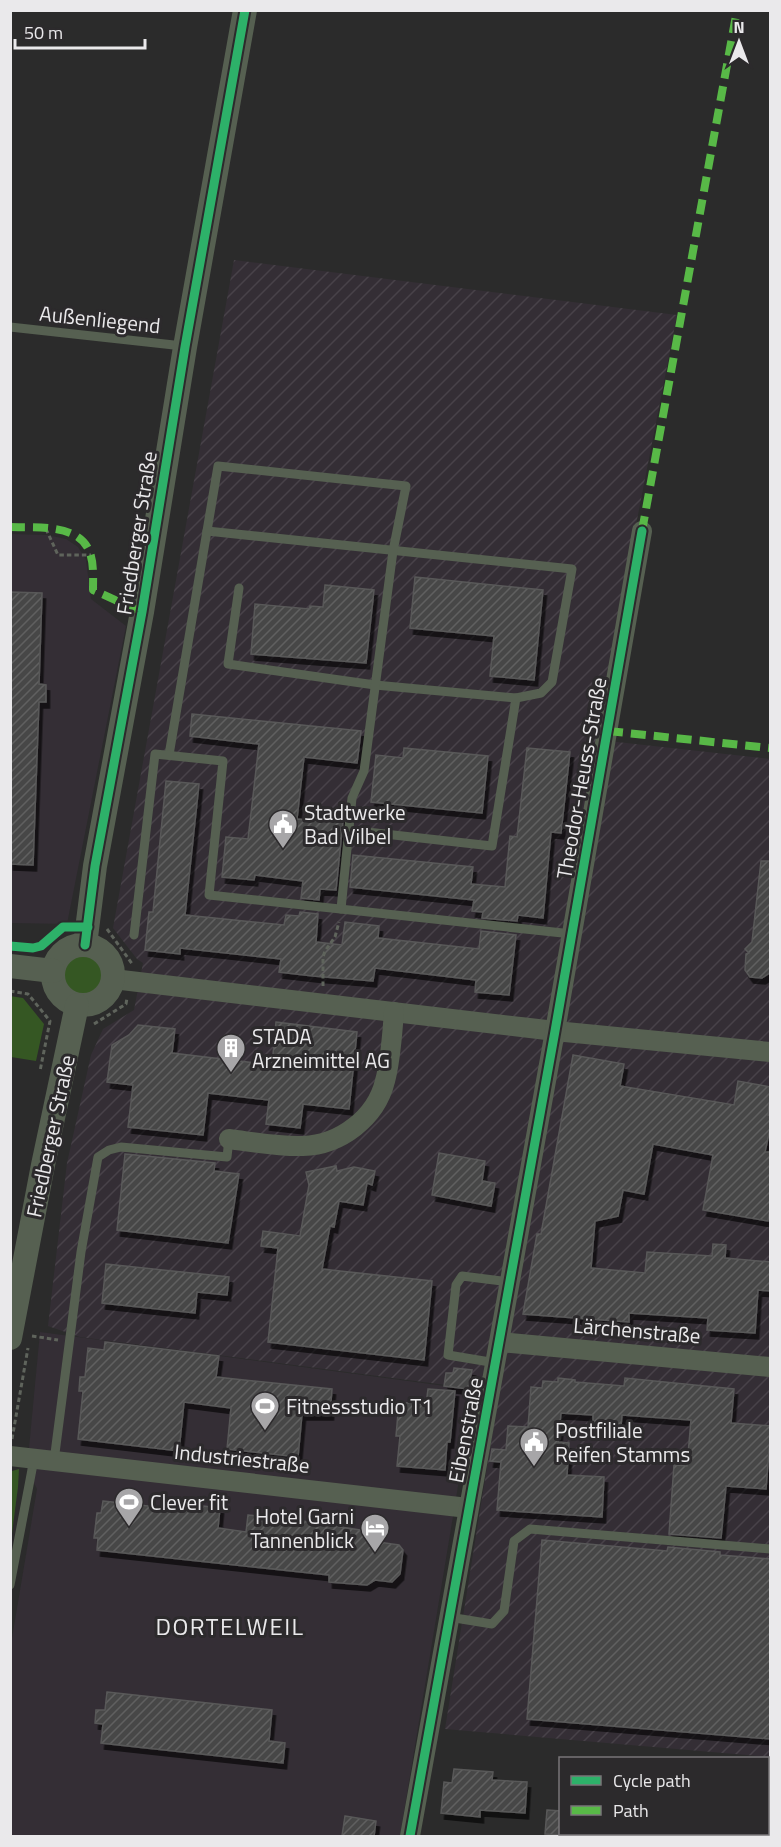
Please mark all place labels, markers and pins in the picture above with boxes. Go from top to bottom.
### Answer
place label: Stadtwerke Bad Vilbel [304,796,406,852]
public building icon: Stadtwerke Bad Vilbel [267,808,299,850]
place label: STADA Arzneimittel AG [252,1020,390,1076]
building icon: STADA Arzneimittel AG [215,1032,247,1074]
sports icon: Fitnessstudio T1 [249,1390,281,1432]
place label: Fitnessstudio T1 [286,1390,433,1422]
place label: Postfiliale Reifen Stamms [555,1414,690,1470]
public building icon: Postfiliale Reifen Stamms [518,1426,550,1468]
sports icon: Clever fit [113,1486,145,1528]
place label: Clever fit [150,1486,229,1518]
place label: Hotel Garni Tannenblick [250,1500,354,1556]
hotel icon: Hotel Garni Tannenblick [359,1512,391,1554]

